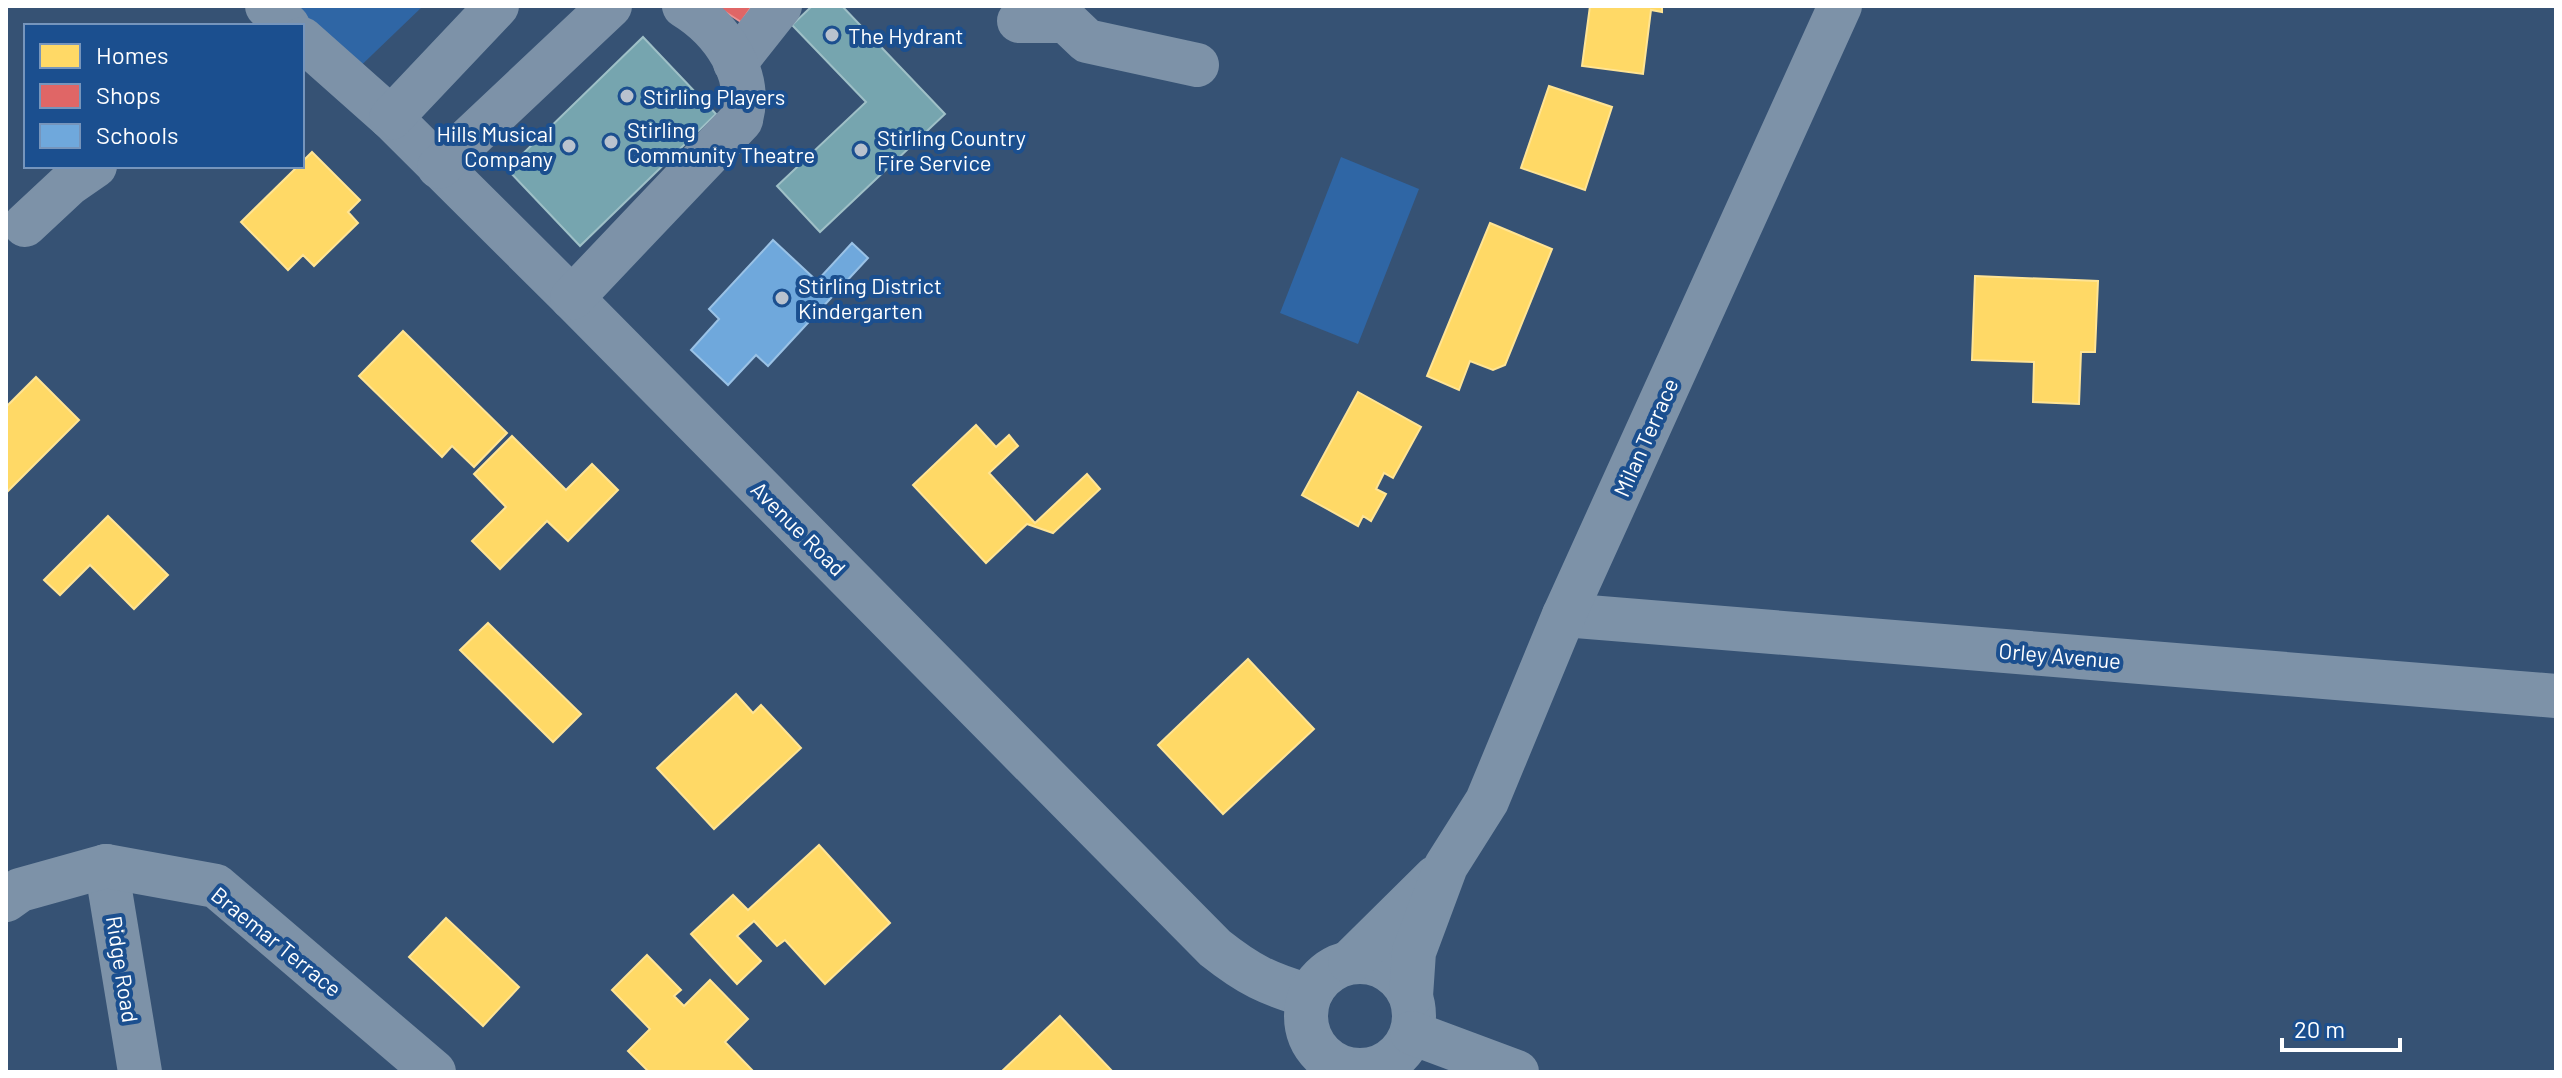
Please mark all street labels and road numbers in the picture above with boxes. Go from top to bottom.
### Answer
street label: Milan Terrace [1607,374,1683,500]
street label: Avenue Road [746,475,852,581]
street label: Orley Avenue [1998,637,2122,673]
street label: Braemar Terrace [207,881,347,1001]
street label: Ridge Road [102,914,144,1024]

